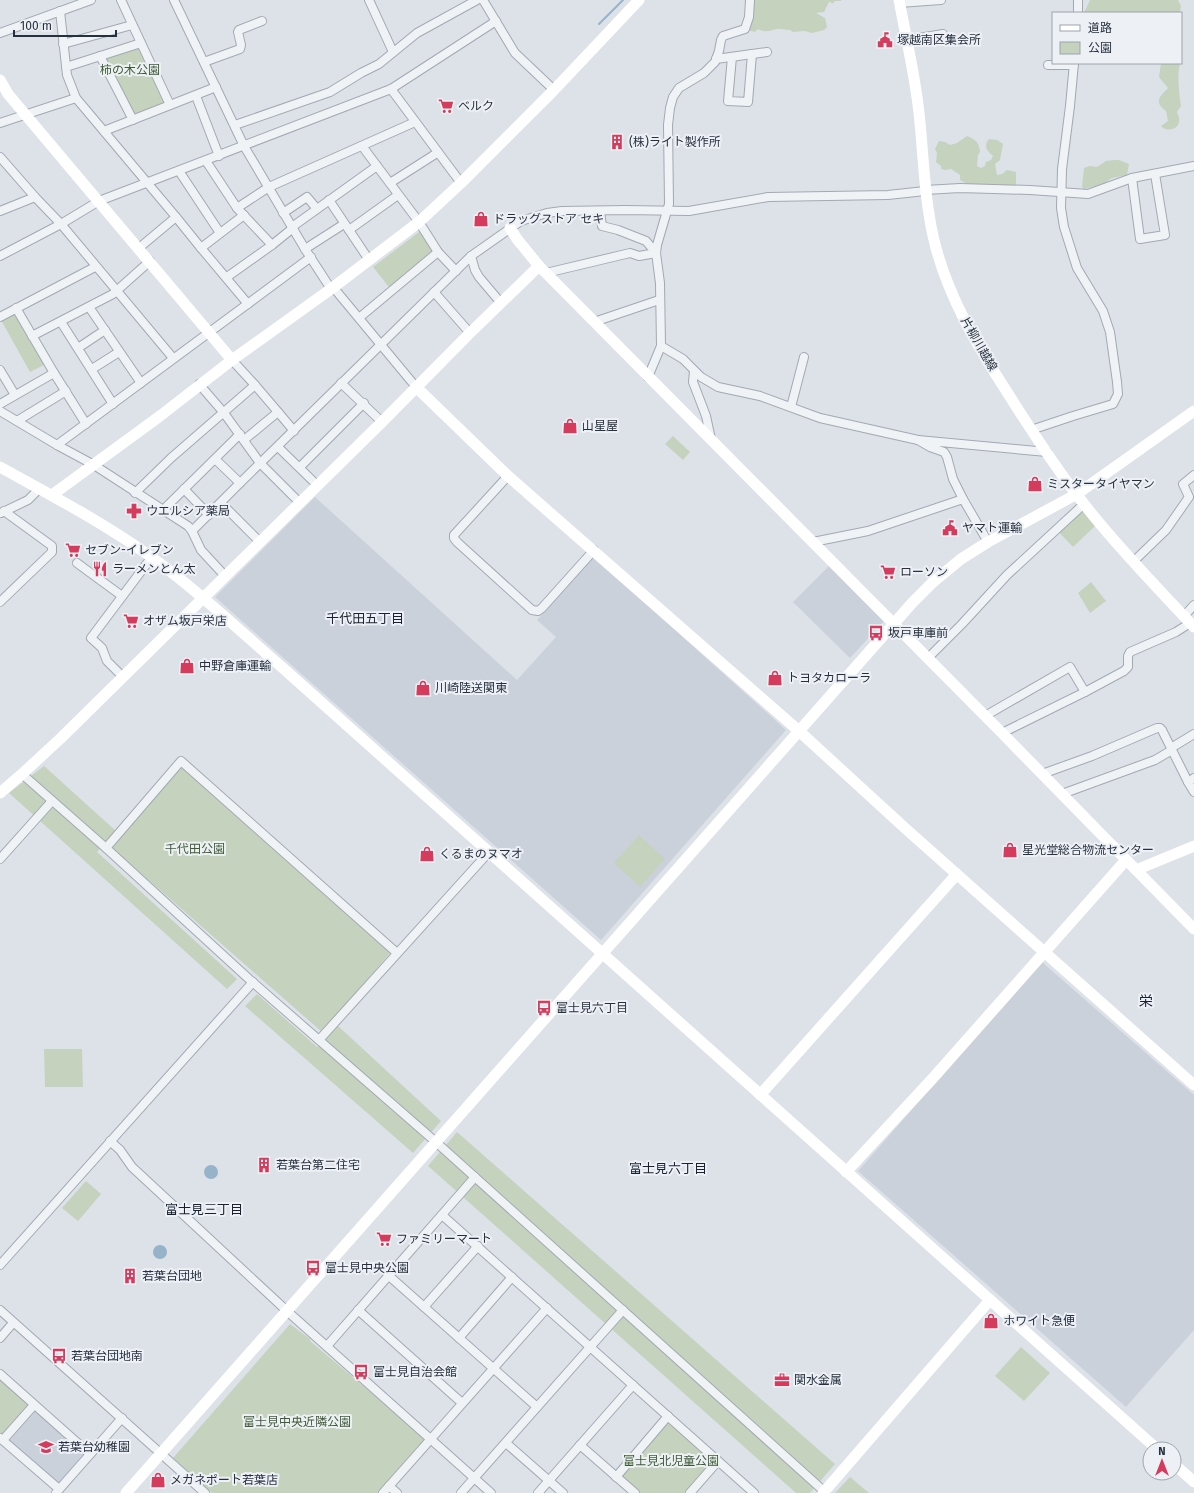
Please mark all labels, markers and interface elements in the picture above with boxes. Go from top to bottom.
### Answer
scale bar [14,12,116,38]
legend [1052,12,1182,64]
text: 100 m [20,19,52,33]
text: 道路 [1088,21,1112,35]
public building icon: 塚越南区集会所 [876,31,894,49]
place label: 塚越南区集会所 [897,33,981,47]
text: 公園 [1088,41,1112,55]
park label: 柿の木公園 [100,63,160,77]
supermarket icon: ベルク [437,97,455,115]
place label: ベルク [458,99,494,113]
building icon: (株)ライト製作所 [608,133,626,151]
place label: (株)ライト製作所 [629,135,721,149]
shop icon: ドラッグストア セキ [472,210,490,228]
place label: ドラッグストア セキ [493,212,604,226]
street label: 片柳川越線 [958,315,1000,373]
shop icon: 山星屋 [561,417,579,435]
place label: 山星屋 [582,419,618,433]
shop icon: ミスタータイヤマン [1026,475,1044,493]
place label: ミスタータイヤマン [1047,477,1155,491]
pharmacy icon: ウエルシア薬局 [125,502,143,520]
place label: ウエルシア薬局 [146,504,230,518]
public building icon: ヤマト運輸 [941,519,959,537]
place label: ヤマト運輸 [962,521,1022,535]
supermarket icon: セブン-イレブン [64,541,82,559]
place label: セブン-イレブン [85,543,174,557]
restaurant icon: ラーメンとん太 [91,560,109,578]
place label: ラーメンとん太 [112,562,196,576]
supermarket icon: ローソン [879,563,897,581]
place label: ローソン [900,565,948,579]
district label: 千代田五丁目 [326,611,404,626]
supermarket icon: オザム坂戸栄店 [122,612,140,630]
place label: オザム坂戸栄店 [143,614,227,628]
bus stop icon: 坂戸車庫前 [867,624,885,642]
place label: 坂戸車庫前 [888,626,948,640]
shop icon: 中野倉庫運輸 [178,657,196,675]
place label: 中野倉庫運輸 [199,659,271,673]
shop icon: トヨタカローラ [766,669,784,687]
place label: トヨタカローラ [787,671,871,685]
shop icon: 川崎陸送関東 [414,679,432,697]
place label: 川崎陸送関東 [435,681,507,695]
shop icon: 星光堂総合物流センター [1001,841,1019,859]
park label: 千代田公園 [165,842,225,856]
place label: 星光堂総合物流センター [1022,843,1154,857]
shop icon: くるまのヌマオ [418,845,436,863]
place label: くるまのヌマオ [439,847,523,861]
district label: 栄 [1139,993,1153,1010]
bus stop icon: 富士見六丁目 [535,999,553,1017]
place label: 富士見六丁目 [556,1001,628,1015]
building icon: 若葉台第二住宅 [255,1156,273,1174]
place label: 若葉台第二住宅 [276,1158,360,1172]
district label: 富士見六丁目 [629,1161,707,1176]
district label: 富士見三丁目 [165,1202,243,1217]
supermarket icon: ファミリーマート [375,1230,393,1248]
place label: ファミリーマート [396,1232,492,1246]
bus stop icon: 富士見中央公園 [304,1259,322,1277]
place label: 富士見中央公園 [325,1261,409,1275]
building icon: 若葉台団地 [121,1267,139,1285]
place label: 若葉台団地 [142,1269,202,1283]
shop icon: ホワイト急便 [982,1312,1000,1330]
place label: ホワイト急便 [1003,1314,1075,1328]
bus stop icon: 若葉台団地南 [50,1347,68,1365]
place label: 若葉台団地南 [71,1349,143,1363]
bus stop icon: 富士見自治会館 [352,1363,370,1381]
place label: 富士見自治会館 [373,1365,457,1379]
office icon: 関水金属 [773,1371,791,1389]
place label: 関水金属 [794,1373,842,1387]
park label: 富士見中央近隣公園 [243,1415,351,1429]
school or university icon: 若葉台幼稚園 [37,1438,55,1456]
place label: 若葉台幼稚園 [58,1440,130,1454]
north arrow [1142,1441,1182,1481]
text: N [1158,1445,1166,1458]
park label: 富士見北児童公園 [623,1454,719,1468]
shop icon: メガネポート若葉店 [149,1471,167,1489]
place label: メガネポート若葉店 [170,1473,278,1487]

